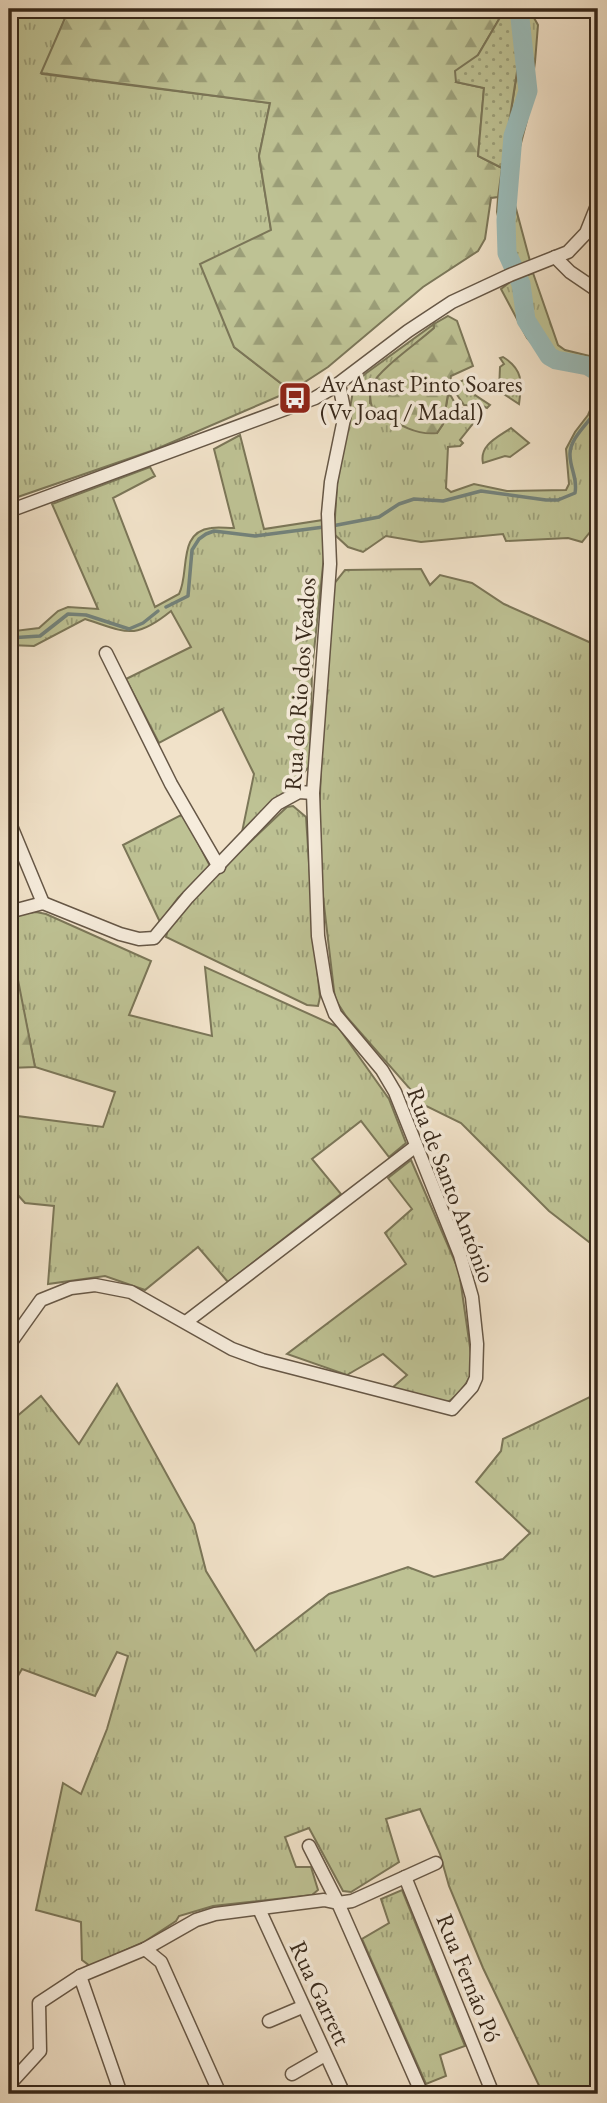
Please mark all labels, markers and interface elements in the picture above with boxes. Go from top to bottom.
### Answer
place label: Av Anast Pinto Soares (Vv Joaq / Madal) [319,368,522,427]
bus stop icon: Av Anast Pinto Soares (Vv Joaq / Madal) [276,379,314,417]
street label: Rua do Rio dos Veados [277,576,322,792]
street label: Rua de Santo António [400,1083,503,1287]
street label: Rua Fernão Pó [430,1909,509,2047]
street label: Rua Garrett [283,1936,358,2050]

